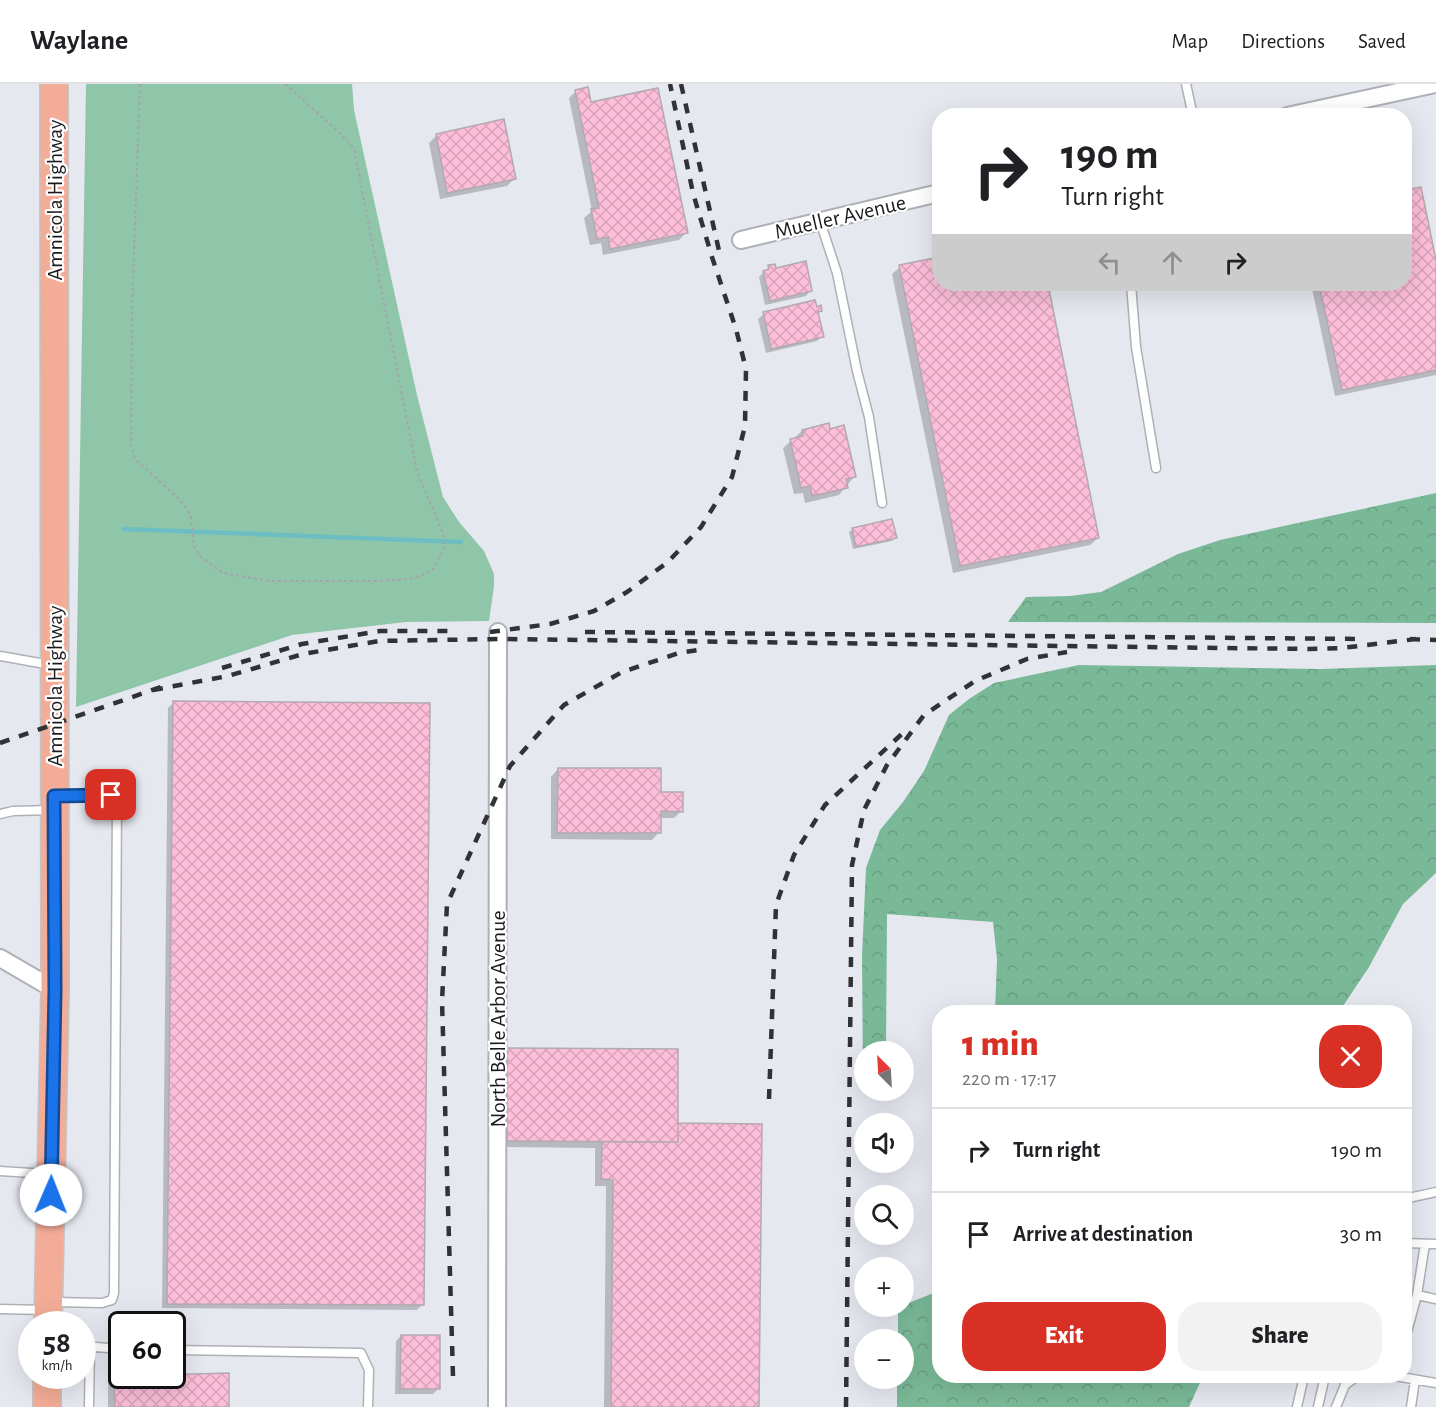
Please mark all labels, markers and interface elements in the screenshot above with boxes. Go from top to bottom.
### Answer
text: Waylane [30,27,128,55]
text: Map [1172,31,1208,52]
text: Directions [1241,31,1325,52]
text: Saved [1358,31,1406,52]
street label: Amnicola Highway [44,119,66,280]
icon: right [962,132,1040,210]
text: 190 m [1061,134,1159,176]
text: Turn right [1061,183,1164,210]
street label: Mueller Avenue [772,191,908,243]
icon: left [1093,246,1126,279]
icon: ahead [1156,246,1189,279]
icon: right [1219,246,1252,279]
street label: Amnicola Highway [44,605,66,766]
pin [85,769,136,820]
icon: arrive [94,778,127,811]
street label: North Belle Arbor Avenue [487,910,509,1128]
button: close [1319,1025,1382,1088]
text: 1 min [962,1026,1039,1062]
north arrow [854,1041,914,1101]
map controls [854,1041,914,1389]
text: 220 m · 17:17 [962,1069,1056,1089]
button: sound [854,1113,914,1173]
icon: right [962,1134,995,1167]
text: Turn right [1013,1139,1100,1161]
text: 190 m [1331,1139,1382,1161]
position arrow [19,1163,83,1227]
button: search [854,1185,914,1245]
icon: arrive [962,1218,995,1251]
text: Arrive at destination [1013,1223,1193,1245]
text: 30 m [1340,1223,1382,1245]
button: + [854,1257,914,1317]
button: Exit [962,1302,1166,1371]
button: Share [1178,1302,1382,1371]
speed limit sign: 60 [108,1311,186,1389]
text: 58 [43,1328,71,1358]
button: − [854,1329,914,1389]
text: km/h [42,1358,72,1373]

